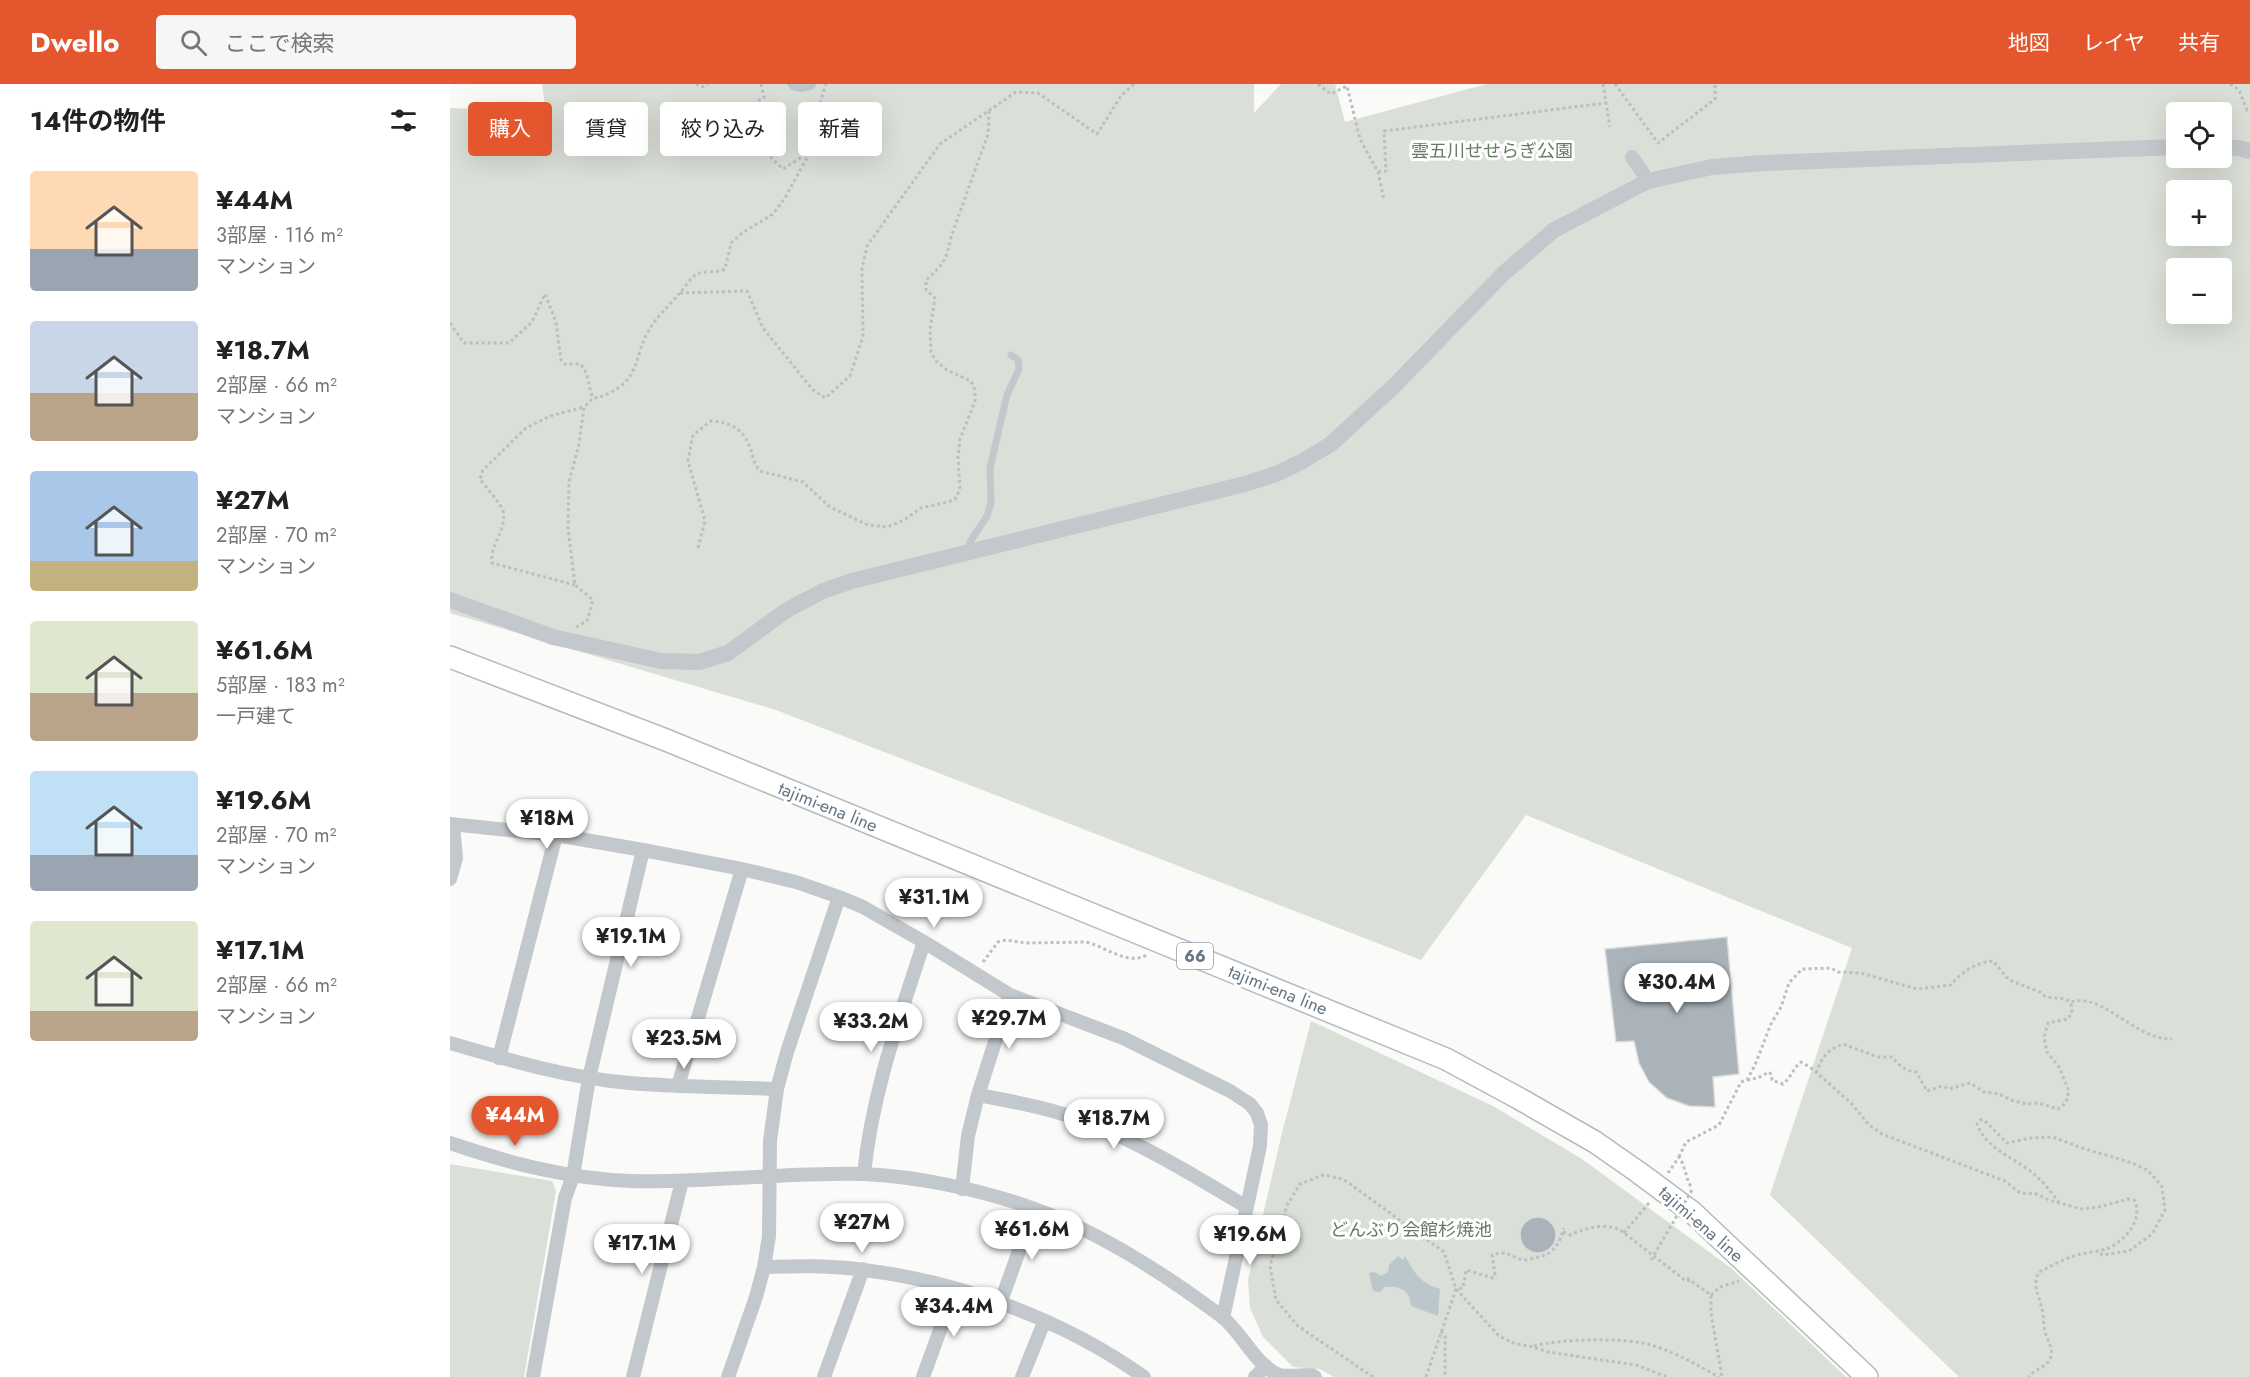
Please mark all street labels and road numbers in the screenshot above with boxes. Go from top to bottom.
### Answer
street label: tajimi-ena line [774,775,882,839]
road number: 66 [1177,943,1213,969]
street label: tajimi-ena line [1224,958,1332,1022]
street label: tajimi-ena line [1653,1180,1749,1268]

